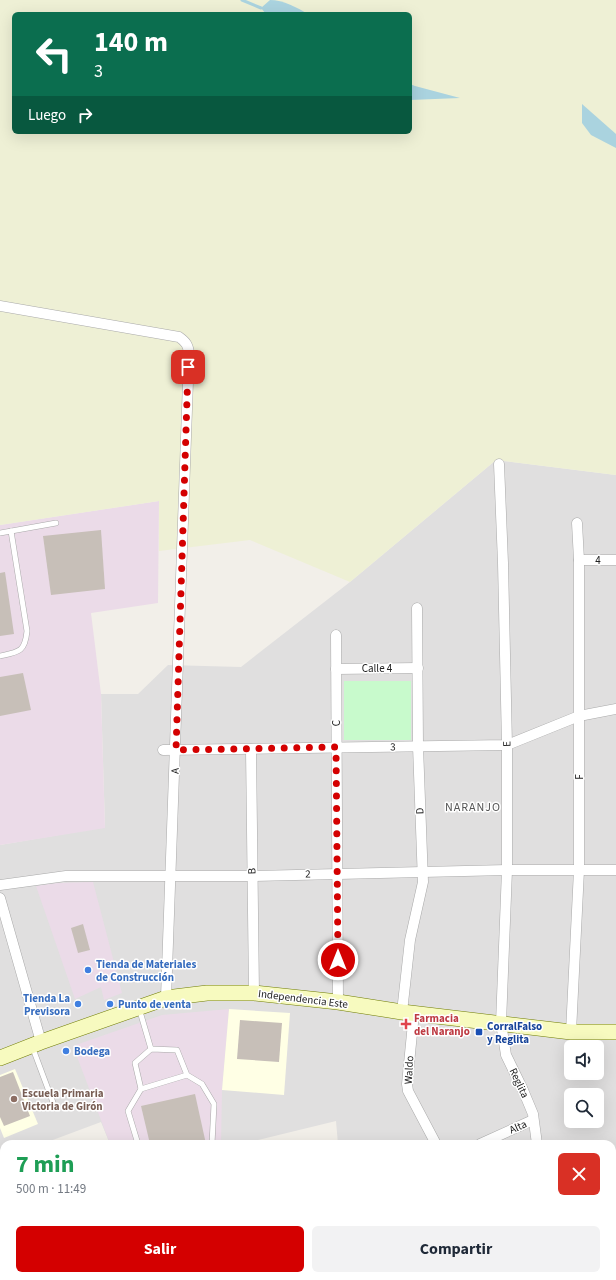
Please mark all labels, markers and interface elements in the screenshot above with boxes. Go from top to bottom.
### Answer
text: 140 m [94,22,168,62]
icon: left [28,28,80,80]
text: 3 [94,59,103,84]
icon: right [74,104,96,126]
text: Luego [28,105,66,126]
pin [171,350,205,384]
icon: arrive [177,356,199,378]
street label: 4 [595,553,601,568]
street label: Calle 4 [362,661,393,676]
street label: C [329,720,344,726]
street label: 3 [390,739,396,755]
street label: E [499,741,515,747]
street label: A [167,768,183,774]
street label: F [572,774,587,780]
district label: NARANJO [445,799,501,816]
street label: D [412,807,428,815]
street label: 2 [305,866,311,882]
street label: B [244,867,260,874]
position arrow [317,939,359,981]
place label: Tienda de Materiales de Construcción [96,957,196,985]
marker: Tienda de Materiales de Construcción [83,965,93,975]
street label: Independencia Este [257,986,349,1012]
place label: Tienda La Previsora [23,991,70,1019]
place label: Punto de venta [118,997,191,1012]
marker: Tienda La Previsora [73,999,83,1009]
marker: Punto de venta [105,999,115,1009]
place label: Farmacia del Naranjo [414,1011,470,1039]
marker: Farmacia del Naranjo [401,1019,411,1029]
place label: CorralFalso y Reglita [487,1019,542,1047]
marker: CorralFalso y Reglita [474,1027,484,1037]
map controls [564,1040,604,1128]
button: sound [564,1040,604,1080]
place label: Bodega [74,1044,110,1059]
marker: Bodega [61,1046,71,1056]
street label: Waldo [401,1055,417,1085]
street label: Reglita [506,1066,532,1100]
place label: Escuela Primaria Victoria de Girón [21,1086,104,1114]
button: search [564,1088,604,1128]
marker: Escuela Primaria Victoria de Girón [9,1094,19,1104]
street label: Alta [507,1117,529,1137]
text: 7 min [16,1147,74,1182]
button: close [558,1153,600,1195]
text: 500 m · 11:49 [16,1180,86,1198]
button: Salir [16,1226,304,1272]
button: Compartir [312,1226,600,1272]

